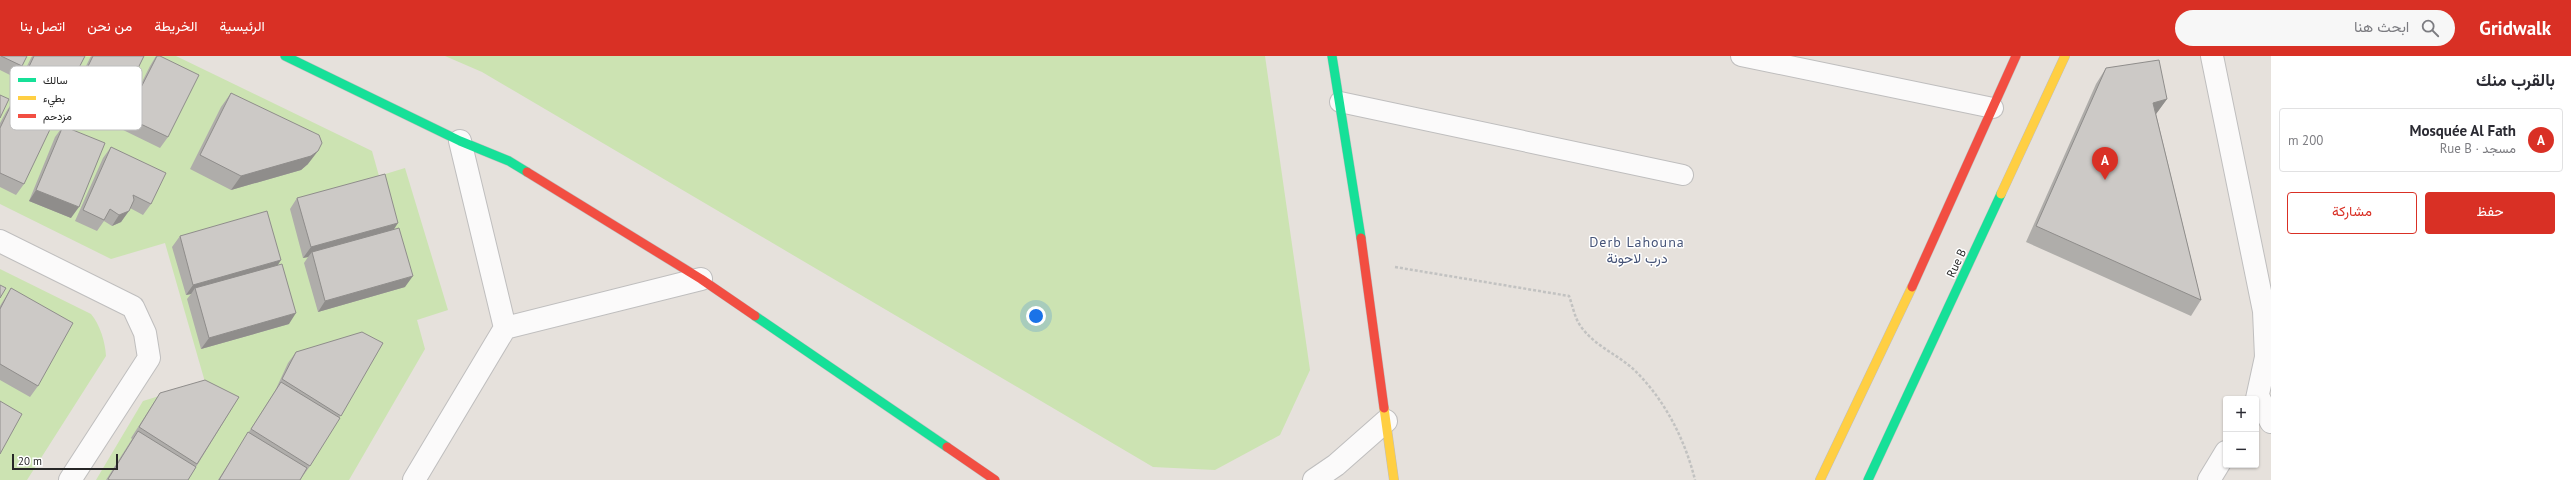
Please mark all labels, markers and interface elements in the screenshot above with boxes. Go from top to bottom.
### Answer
search box [2175,10,2455,46]
text: Gridwalk [2479,16,2551,40]
text: اتصل بنا [20,17,65,35]
text: من نحن [87,17,132,35]
text: الخريطة [154,17,197,35]
text: الرئيسية [219,17,265,35]
text: ابحث هنا [2354,17,2409,36]
icon: search [2419,17,2441,39]
legend [10,66,142,130]
text: بالقرب منك [2476,69,2555,91]
text: سالك [43,73,68,87]
text: بطيء [43,91,65,108]
text: مزدحم [43,109,72,124]
text: Mosquée Al Fath [2409,121,2516,140]
text: 200 m [2288,132,2323,149]
text: A [2537,132,2545,149]
text: مسجد · Rue B [2440,140,2516,157]
pin: A [2092,147,2118,180]
button: مشاركة [2287,192,2417,234]
button: حفظ [2425,192,2555,234]
district label: Derb Lahouna درب لاحونة [1589,233,1685,267]
street label: Rue B [1943,246,1969,280]
your location [1026,306,1046,326]
map controls [2223,396,2259,468]
button: + [2223,396,2259,432]
button: − [2223,432,2259,468]
scale bar [12,452,118,471]
text: 20 m [18,454,42,468]

